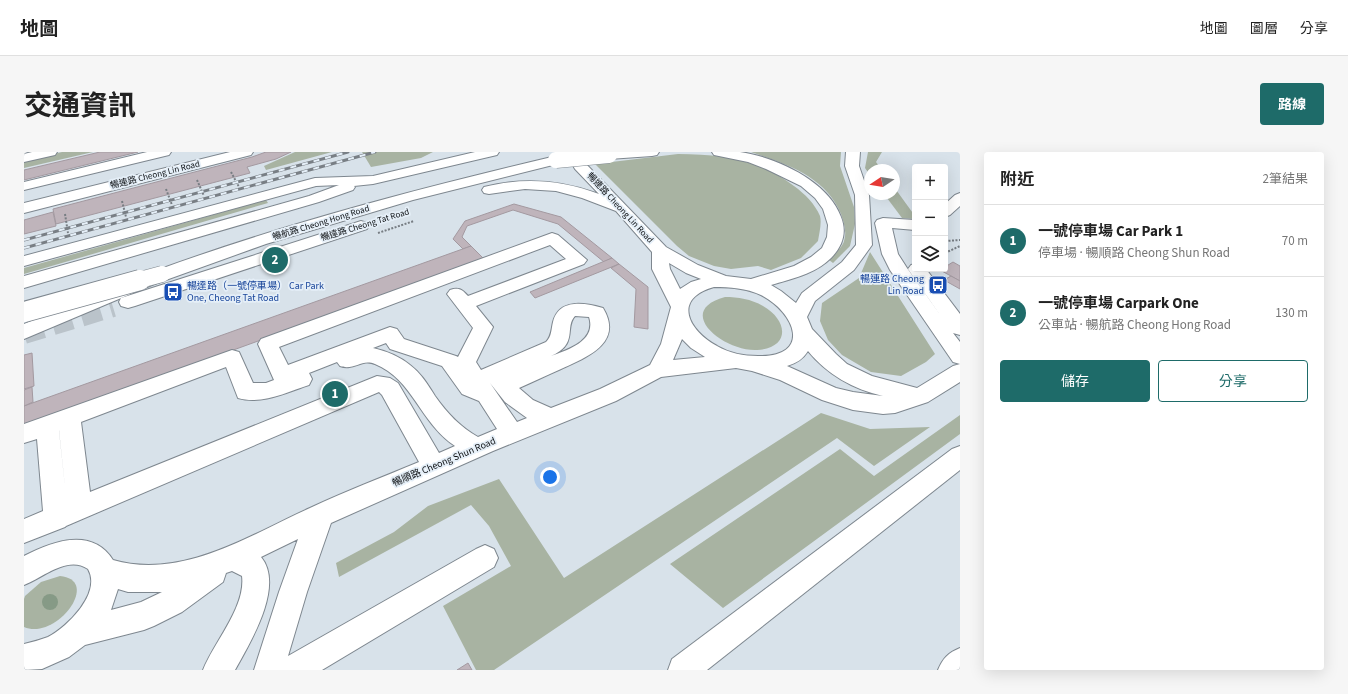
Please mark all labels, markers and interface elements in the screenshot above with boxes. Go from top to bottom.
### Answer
text: 地圖 [20,16,58,43]
text: 地圖 [1200,19,1228,39]
text: 圖層 [1250,19,1278,39]
text: 分享 [1300,19,1328,39]
button: 路線 [1260,83,1324,125]
text: 交通資訊 [24,86,136,126]
street label: 暢連路 Cheong Lin Road [109,158,201,192]
north arrow [864,164,900,200]
map controls [912,164,948,272]
button: + [912,164,948,200]
text: 附近 [1000,168,1034,192]
street label: 暢連路 Cheong Lin Road [584,170,656,246]
text: 2筆結果 [1263,170,1308,188]
button: − [912,200,948,236]
street label: 暢航路 Cheong Hong Road [271,202,371,244]
street label: 暢達路 Cheong Tat Road [319,205,411,245]
text: 一號停車場 Car Park 1 [1038,221,1183,242]
text: 1 [1010,232,1016,250]
text: 70 m [1282,232,1308,250]
button: layers [912,236,948,272]
text: 停車場 · 暢順路 Cheong Shun Road [1038,244,1230,262]
pin: 2 [262,245,288,275]
place label: 暢連路 Cheong Lin Road [860,272,924,298]
bus stop icon: 暢連路 Cheong Lin Road [927,274,949,296]
place label: 暢達路（一號停車場） Car Park One, Cheong Tat Road [187,279,324,305]
bus stop icon: 暢達路（一號停車場） Car Park One, Cheong Tat Road [162,281,184,303]
text: 一號停車場 Carpark One [1038,293,1199,314]
text: 2 [1010,304,1016,322]
text: 130 m [1275,304,1308,322]
text: 公車站 · 暢航路 Cheong Hong Road [1038,316,1231,334]
button: 儲存 [1000,360,1150,402]
button: 分享 [1158,360,1308,402]
pin: 1 [322,379,348,409]
street label: 暢順路 Cheong Shun Road [390,434,498,490]
your location [540,467,560,487]

